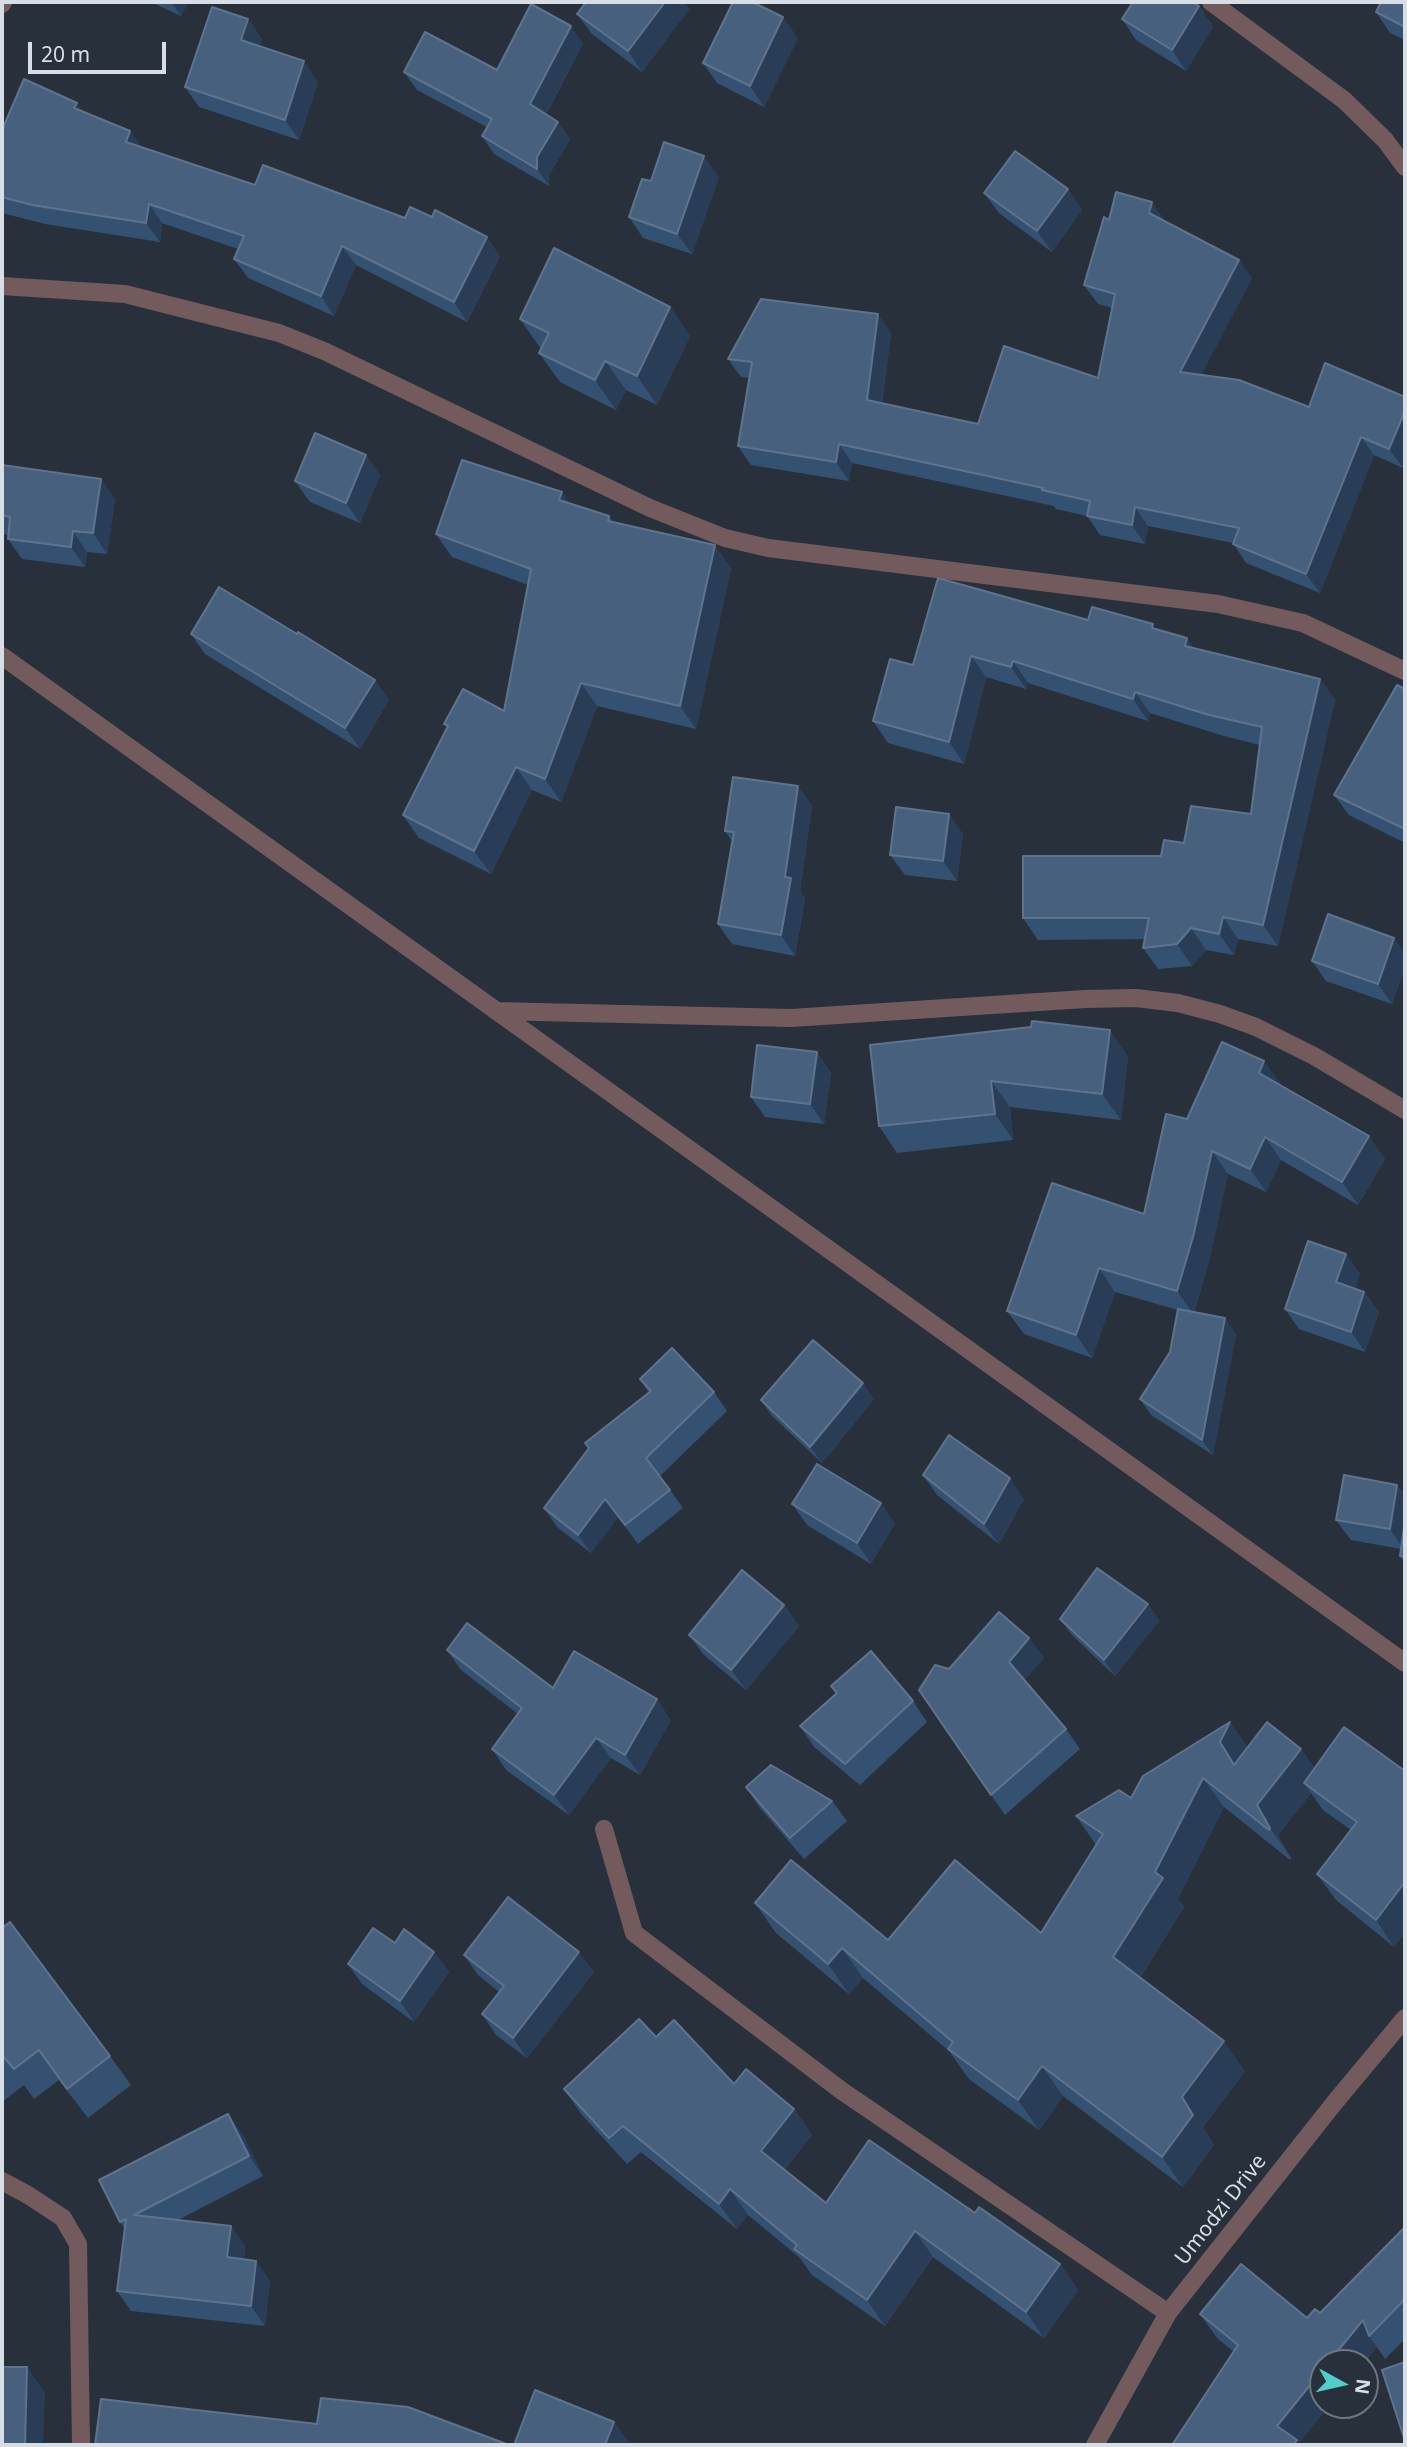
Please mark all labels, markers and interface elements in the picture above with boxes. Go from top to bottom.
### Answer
scale bar [32,28,170,72]
text: 20 m [41,40,90,68]
street label: Umodzi Drive [1170,2150,1272,2270]
north arrow [1309,2349,1379,2419]
text: N [1349,2377,1377,2396]

